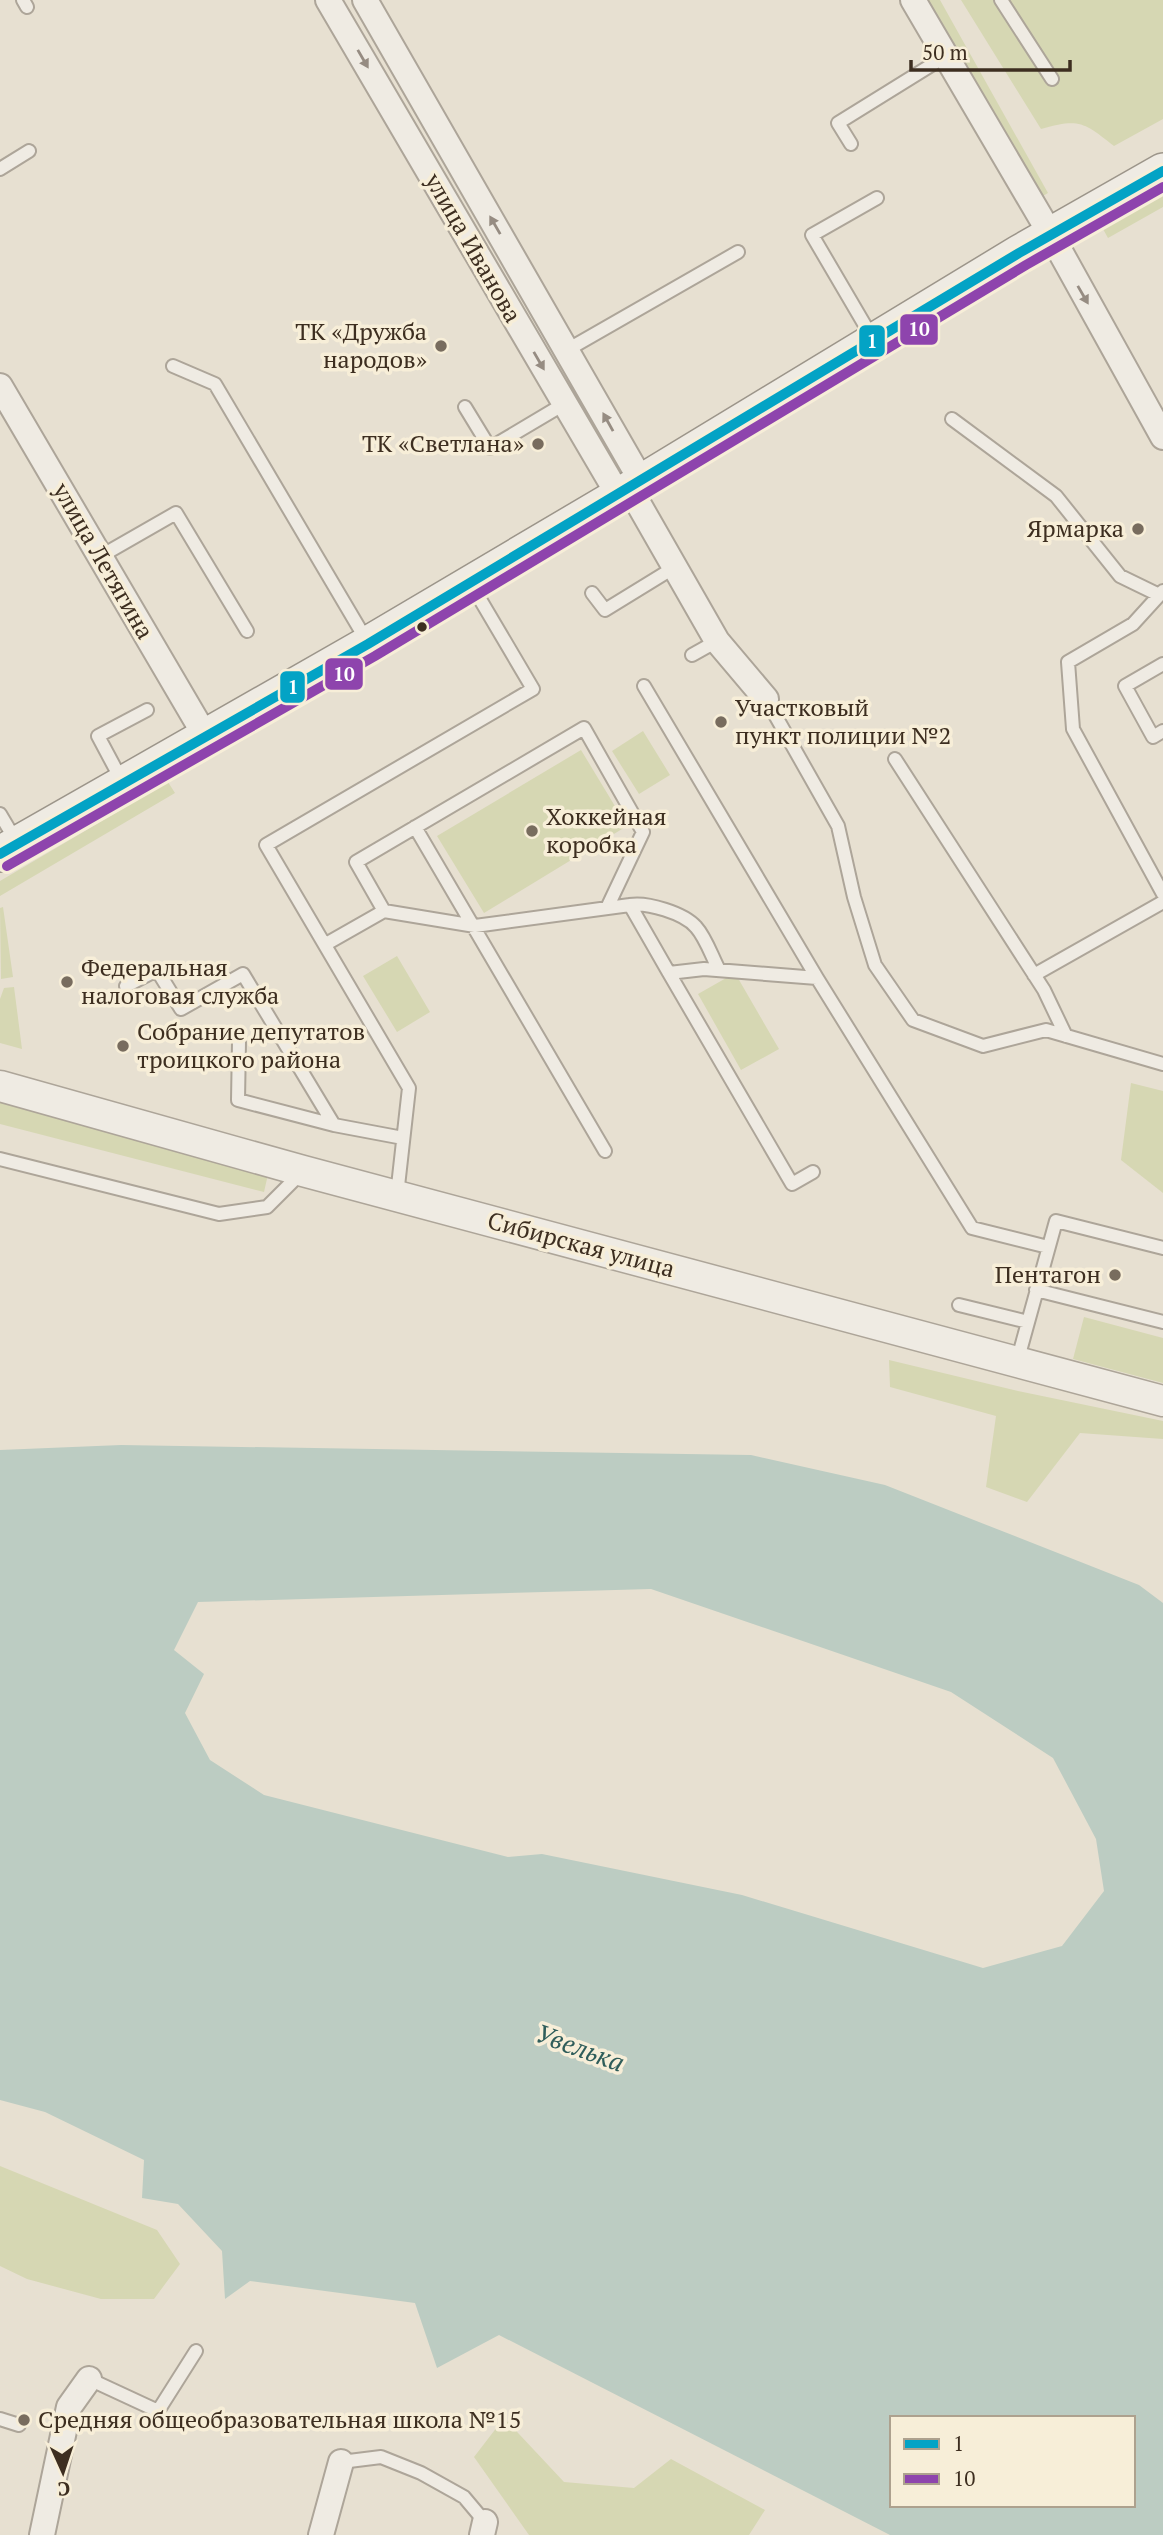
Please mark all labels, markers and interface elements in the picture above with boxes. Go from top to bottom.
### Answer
scale bar [911,28,1070,72]
text: 50 m [922,38,968,66]
one-way arrow [357,49,369,68]
street label: улица Иванова [418,166,530,328]
one-way arrow [489,215,501,234]
one-way arrow [1077,285,1089,305]
line badge: 10 [899,313,939,346]
place label: ТК «Дружба народов» [295,315,427,375]
text: 10 [908,316,930,341]
line badge: 1 [858,324,886,358]
text: 1 [867,328,877,353]
marker: ТК «Дружба народов» [433,338,449,354]
one-way arrow [533,351,545,371]
one-way arrow [602,413,614,432]
place label: ТК «Светлана» [362,427,524,459]
marker: ТК «Светлана» [530,436,546,452]
street label: улица Летягина [46,476,162,645]
place label: Ярмарка [1027,512,1124,544]
marker: Ярмарка [1130,521,1146,537]
unlabelled marker [415,620,429,634]
line badge: 10 [324,657,364,691]
text: 10 [333,661,355,686]
line badge: 1 [279,670,306,704]
text: 1 [288,674,298,699]
place label: Участковый пункт полиции №2 [735,691,951,751]
marker: Участковый пункт полиции №2 [713,714,729,730]
place label: Хоккейная коробка [546,800,666,860]
marker: Хоккейная коробка [524,823,540,839]
place label: Федеральная налоговая служба [81,951,279,1011]
marker: Федеральная налоговая служба [59,974,75,990]
place label: Собрание депутатов троицкого района [137,1015,365,1075]
marker: Собрание депутатов троицкого района [115,1038,131,1054]
street label: Сибирская улица [484,1204,678,1284]
place label: Пентагон [995,1258,1101,1290]
marker: Пентагон [1107,1267,1123,1283]
water label: Увелька [531,2015,629,2079]
place label: Средняя общеобразовательная школа №15 [38,2403,521,2435]
marker: Средняя общеобразовательная школа №15 [16,2412,32,2428]
legend [890,2416,1135,2507]
text: 1 [953,2429,964,2457]
north arrow [28,2437,98,2507]
text: 10 [953,2464,975,2492]
text: С [57,2477,71,2502]

